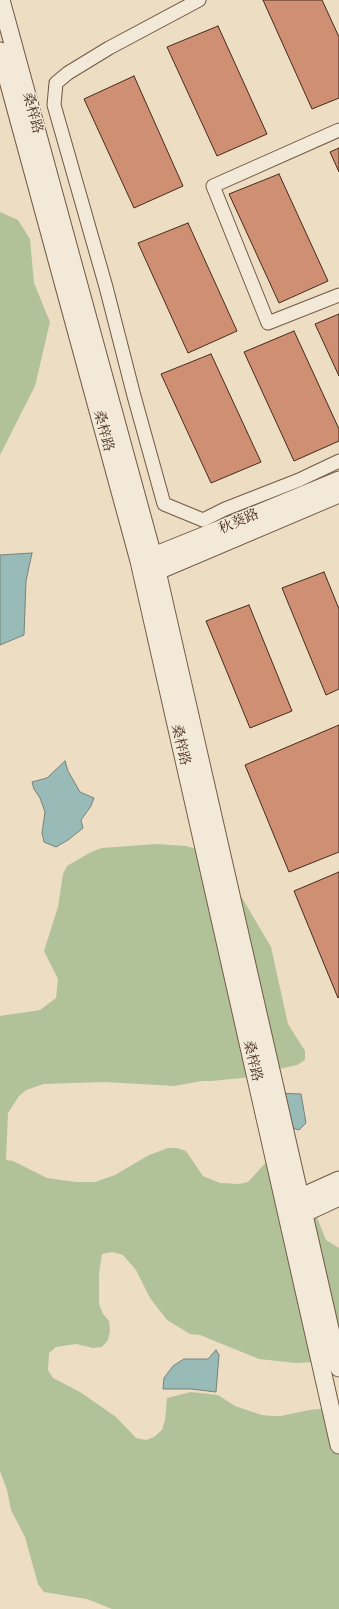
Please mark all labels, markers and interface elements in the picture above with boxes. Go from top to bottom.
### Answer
street label: 桑梓路 [18,91,46,135]
street label: 桑梓路 [89,409,117,453]
street label: 秋葵路 [216,506,262,538]
street label: 桑梓路 [167,723,193,767]
street label: 桑梓路 [239,1039,265,1083]

